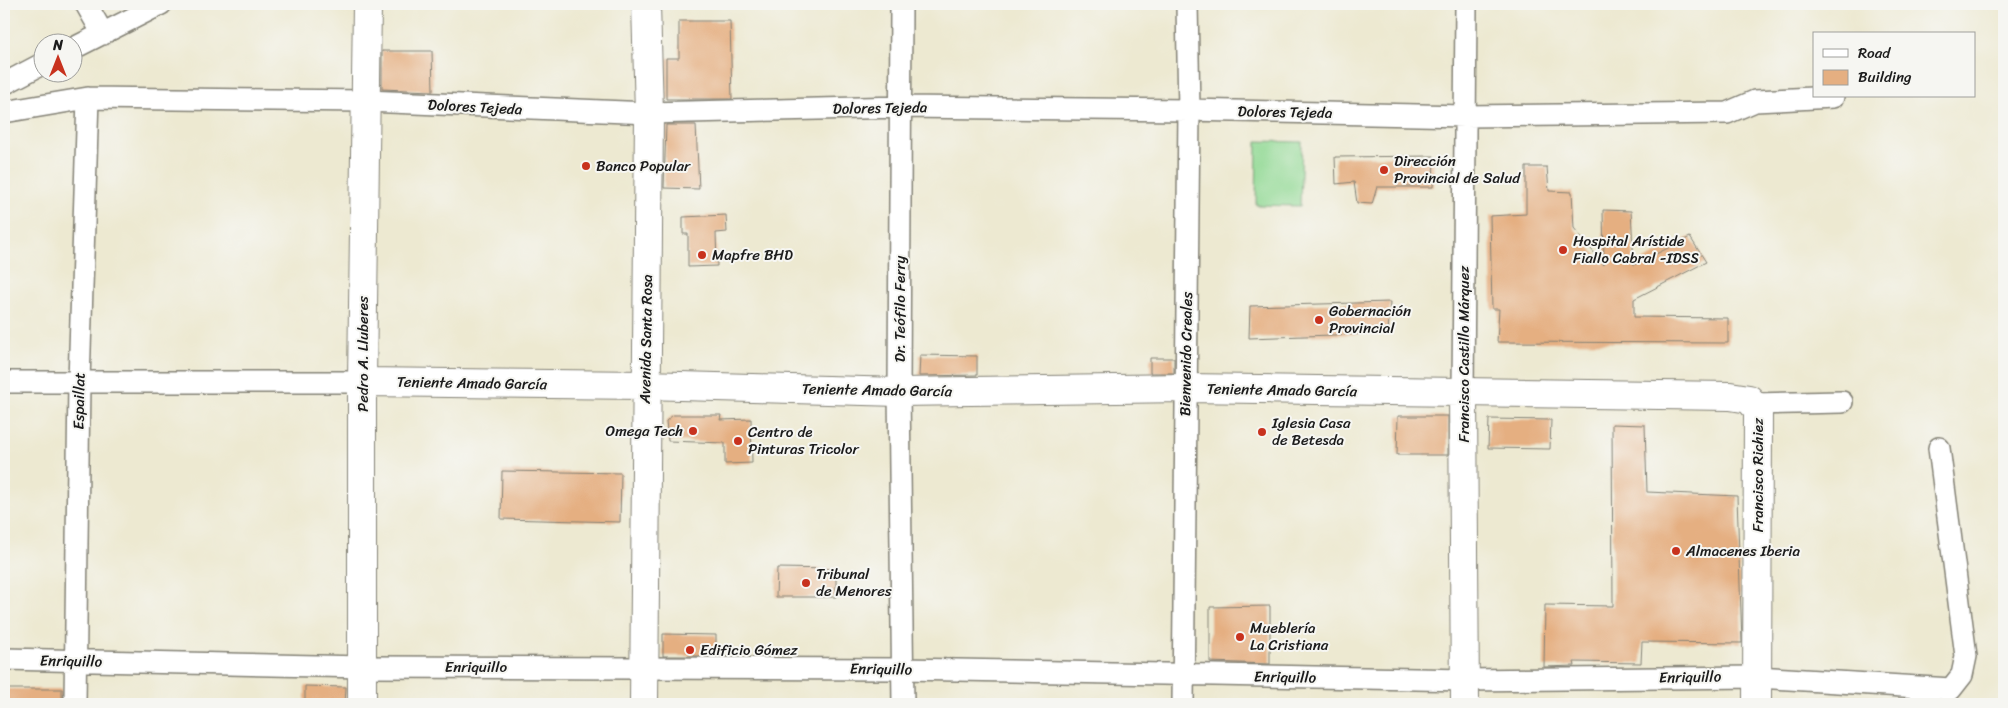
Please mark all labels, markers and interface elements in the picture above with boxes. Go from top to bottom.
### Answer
north arrow [32,32,82,82]
legend [1813,32,1976,98]
text: N [52,33,63,58]
text: Road [1858,40,1891,66]
text: Building [1858,64,1912,90]
street label: Dolores Tejeda [427,92,523,122]
street label: Dolores Tejeda [832,94,928,122]
street label: Dolores Tejeda [1237,98,1333,126]
place label: Dirección Provincial de Salud [1394,148,1521,191]
place label: Banco Popular [596,153,691,179]
marker: Banco Popular [580,160,592,172]
marker: Dirección Provincial de Salud [1378,164,1390,176]
place label: Hospital Arístide Fiallo Cabral -IDSS [1573,228,1699,271]
place label: Mapfre BHD [712,242,793,268]
marker: Hospital Arístide Fiallo Cabral -IDSS [1557,244,1569,256]
marker: Mapfre BHD [696,249,708,261]
street label: Dr. Teófilo Ferry [887,255,913,362]
street label: Francisco Castillo Márquez [1451,265,1477,443]
street label: Avenida Santa Rosa [632,274,660,405]
street label: Bienvenido Creales [1172,291,1200,416]
street label: Pedro A. Lluberes [350,296,376,412]
place label: Gobernación Provincial [1329,298,1411,341]
marker: Gobernación Provincial [1313,314,1325,326]
street label: Teniente Amado García [397,369,548,397]
street label: Espaillat [66,372,93,430]
street label: Teniente Amado García [802,376,953,404]
street label: Teniente Amado García [1207,376,1358,404]
place label: Iglesia Casa de Betesda [1271,410,1351,453]
street label: Francisco Richiez [1745,417,1771,532]
place label: Omega Tech [605,418,683,444]
place label: Centro de Pinturas Tricolor [748,419,859,462]
marker: Omega Tech [687,425,699,437]
marker: Iglesia Casa de Betesda [1256,426,1268,438]
marker: Centro de Pinturas Tricolor [732,435,744,447]
place label: Almacenes Iberia [1685,538,1800,564]
marker: Almacenes Iberia [1670,545,1682,557]
place label: Tribunal de Menores [816,561,892,604]
marker: Tribunal de Menores [800,577,812,589]
place label: Mueblería La Cristiana [1250,615,1329,658]
marker: Mueblería La Cristiana [1234,631,1246,643]
place label: Edificio Gómez [700,637,799,663]
marker: Edificio Gómez [684,644,696,656]
street label: Enriquillo [40,647,103,675]
street label: Enriquillo [445,654,508,680]
street label: Enriquillo [850,655,913,683]
street label: Enriquillo [1254,663,1317,691]
street label: Enriquillo [1659,663,1722,691]

